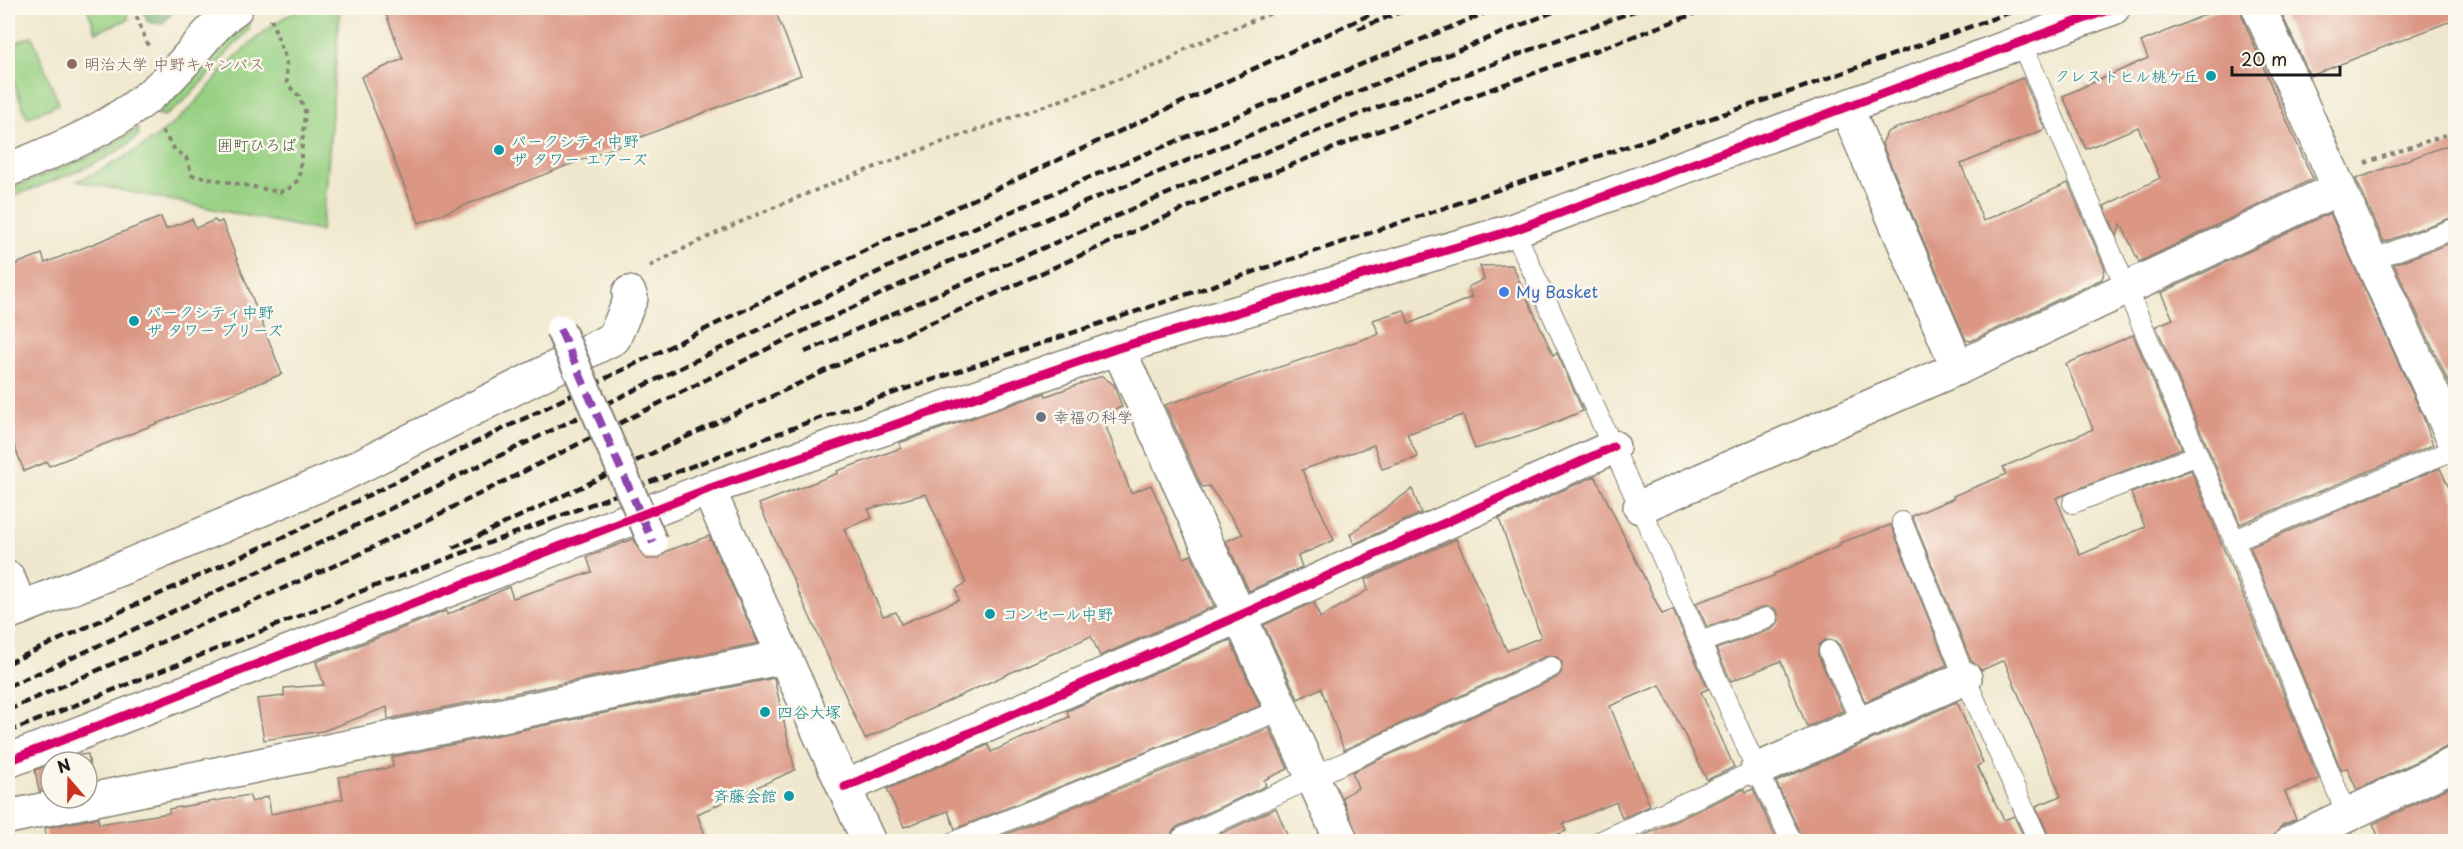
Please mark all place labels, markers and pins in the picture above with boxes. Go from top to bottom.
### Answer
place label: 明治大学 中野キャンパス [84,51,265,75]
marker: 明治大学 中野キャンパス [65,57,79,71]
place label: クレストヒル桃ケ丘 [2054,63,2199,87]
marker: クレストヒル桃ケ丘 [2204,69,2218,83]
place label: パークシティ中野 ザ タワー エアーズ [511,128,647,170]
marker: パークシティ中野 ザ タワー エアーズ [492,143,506,157]
place label: My Basket [1516,279,1599,303]
marker: My Basket [1497,285,1511,299]
place label: パークシティ中野 ザ タワー ブリーズ [146,299,283,341]
marker: パークシティ中野 ザ タワー ブリーズ [127,314,141,328]
place label: 幸福の科学 [1053,404,1133,428]
marker: 幸福の科学 [1034,410,1048,424]
place label: コンセール中野 [1002,601,1113,625]
marker: コンセール中野 [983,607,997,621]
place label: 四谷大塚 [777,699,841,723]
marker: 四谷大塚 [758,705,772,719]
place label: 斉藤会館 [713,783,777,807]
marker: 斉藤会館 [782,789,796,803]

